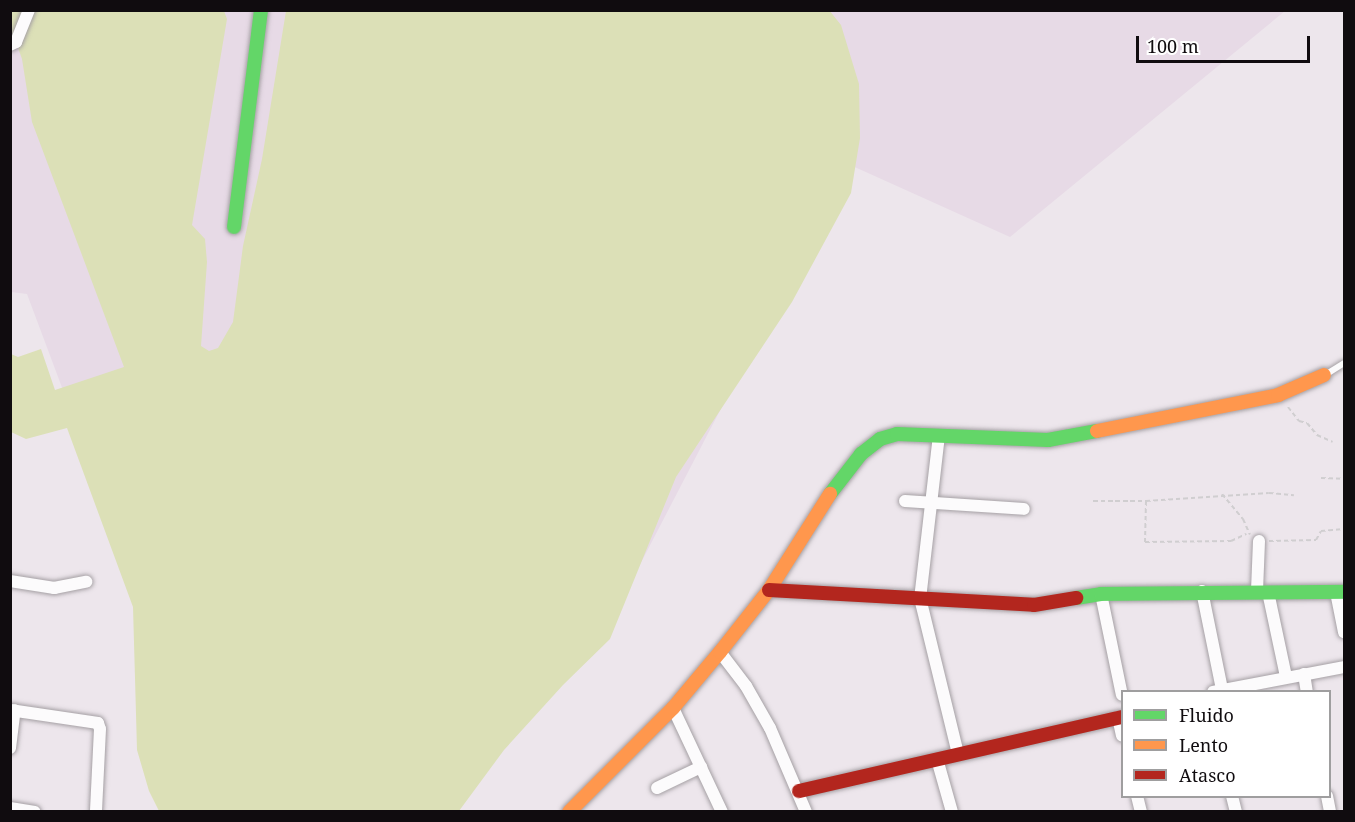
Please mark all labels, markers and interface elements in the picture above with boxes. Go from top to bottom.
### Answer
scale bar [1139,24,1313,62]
text: 100 m [1147,34,1199,58]
legend [1121,690,1331,798]
text: Fluido [1179,703,1234,727]
text: Lento [1179,733,1228,757]
text: Atasco [1179,763,1236,787]

